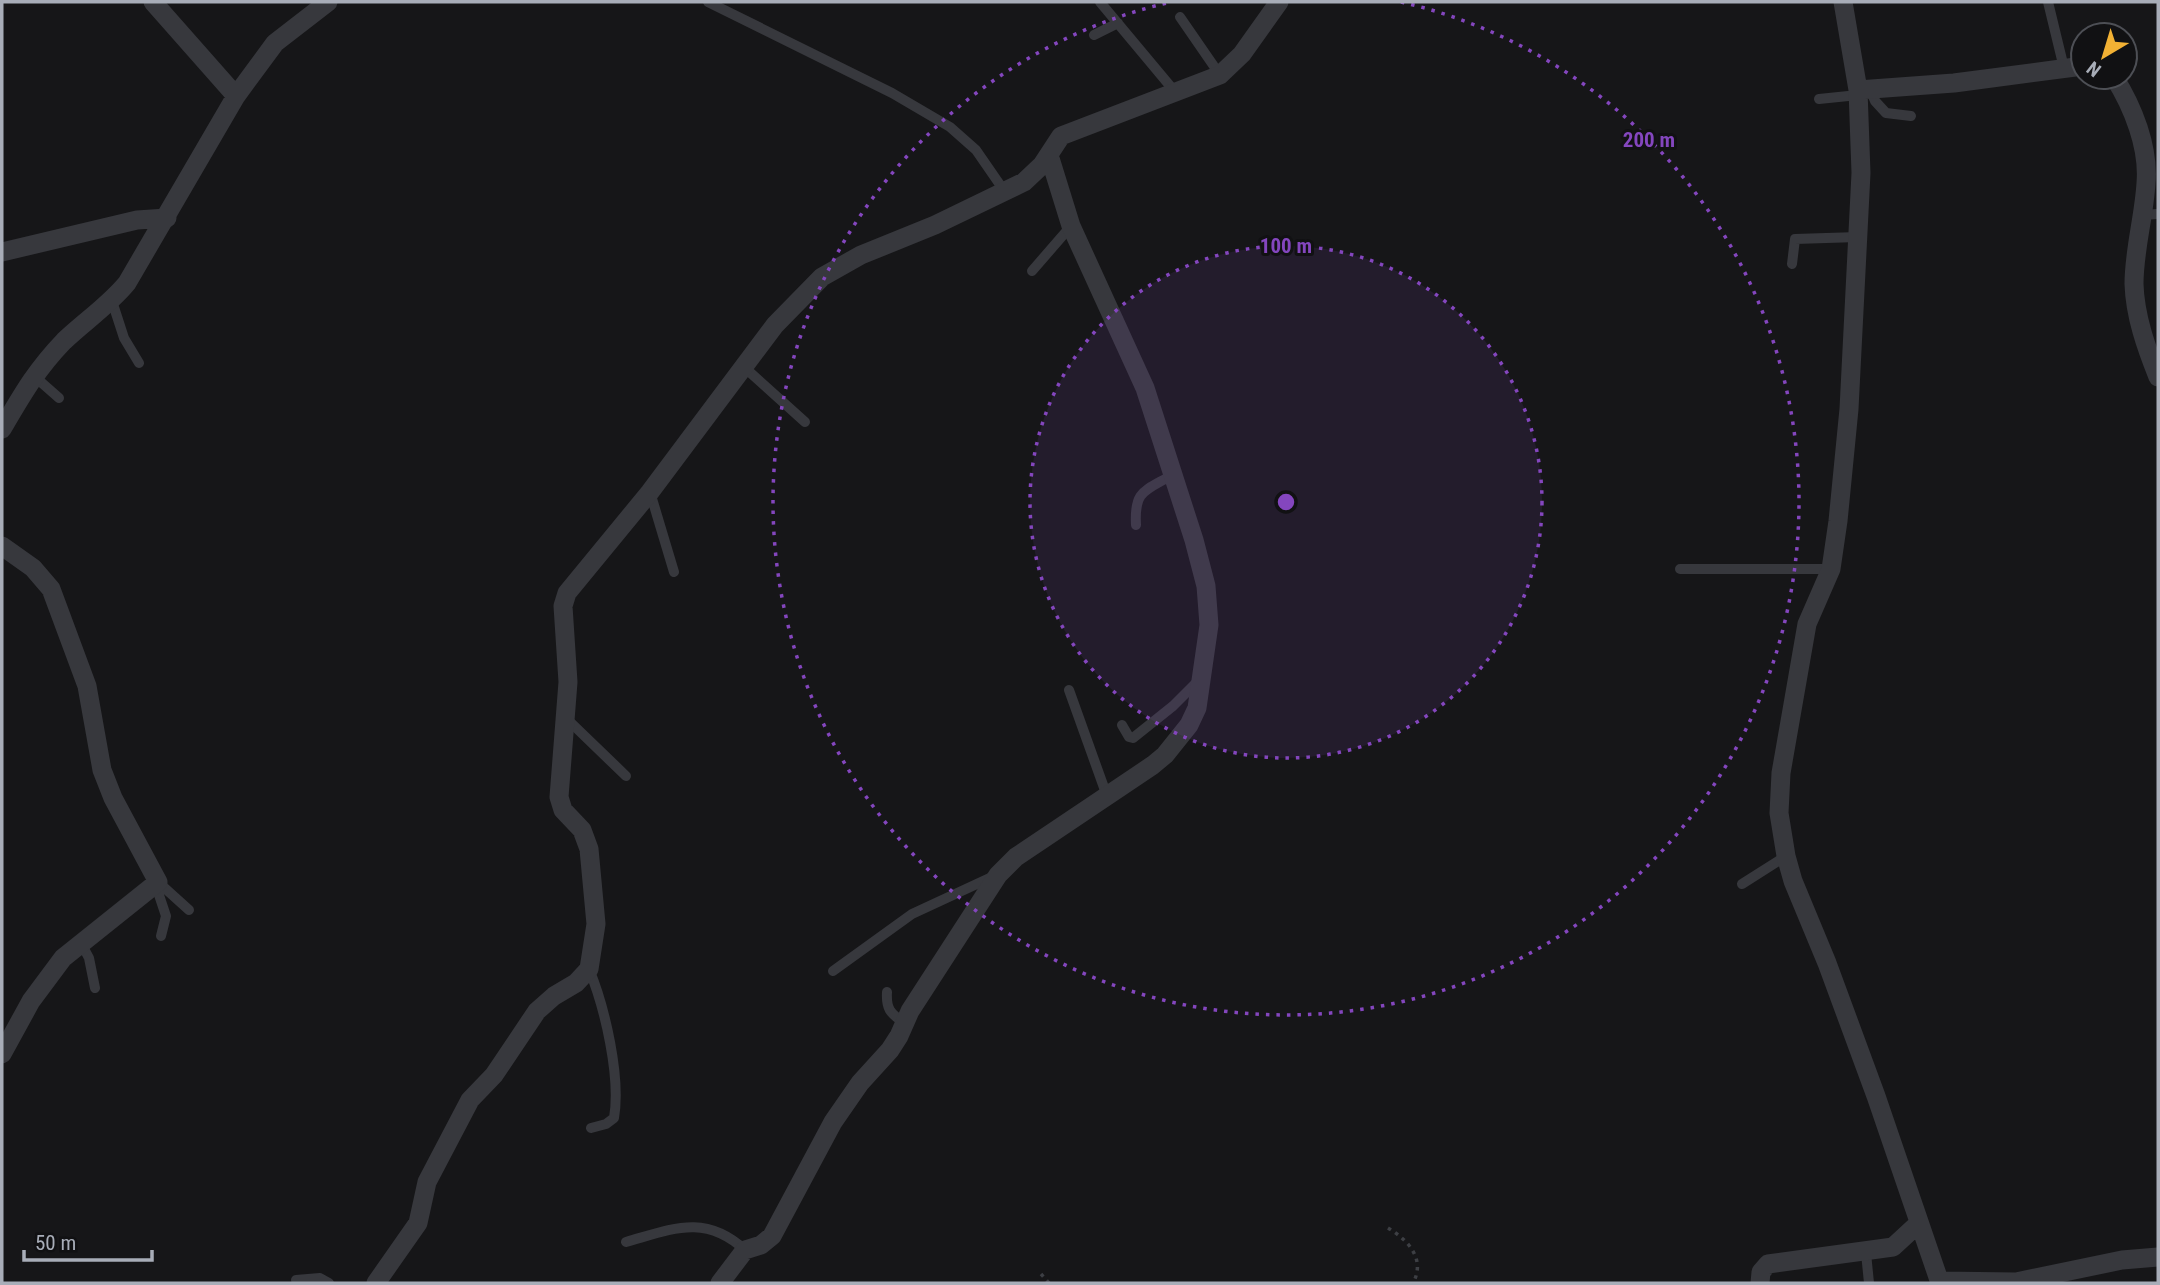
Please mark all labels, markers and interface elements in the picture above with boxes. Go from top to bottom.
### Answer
north arrow [2069,21,2139,91]
text: N [2082,56,2106,82]
text: 200 m [1623,128,1675,152]
text: 100 m [1260,234,1312,258]
centre of rings [1274,490,1298,514]
scale bar [24,1218,152,1262]
text: 50 m [35,1231,76,1255]

